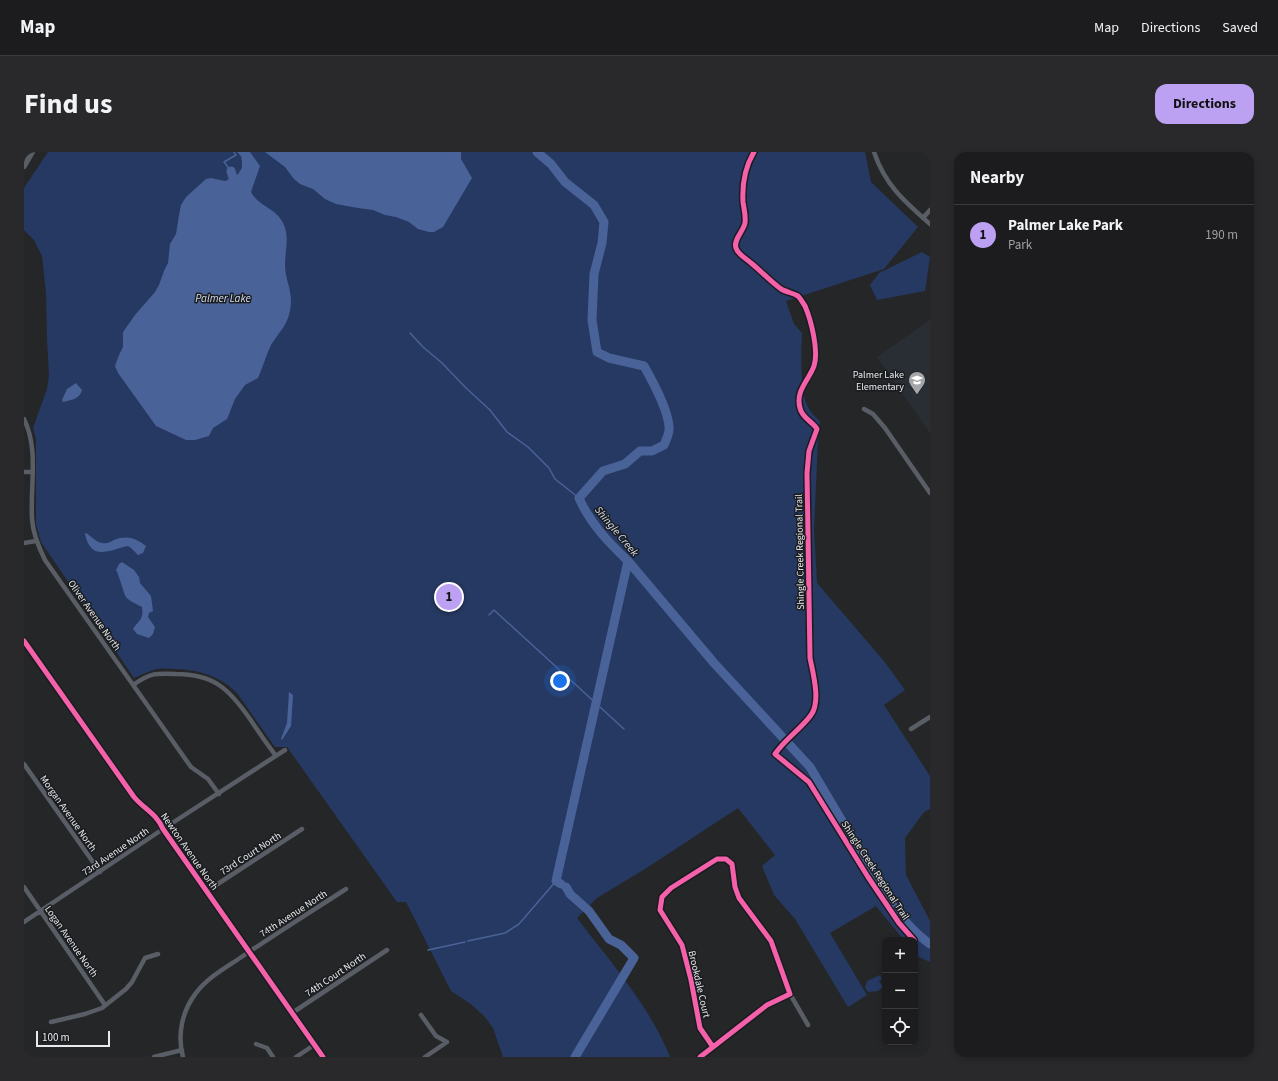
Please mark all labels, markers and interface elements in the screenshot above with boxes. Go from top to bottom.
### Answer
text: Map [20,14,55,41]
text: Map [1094,18,1119,38]
text: Directions [1141,18,1200,38]
text: Saved [1222,18,1258,38]
text: Find us [24,84,112,124]
button: Directions [1155,84,1254,124]
text: Nearby [970,166,1024,190]
text: Palmer Lake Park [1008,215,1123,236]
text: 1 [980,226,986,244]
text: 190 m [1205,226,1238,244]
text: Park [1008,236,1032,254]
water label: Palmer Lake [195,291,251,306]
place label: Palmer Lake Elementary [853,368,904,394]
school or university icon: Palmer Lake Elementary [907,370,927,395]
street label: Shingle Creek Regional Trail [792,494,808,610]
water label: Shingle Creek [591,503,643,560]
street label: Oliver Avenue North [64,577,124,654]
pin: 1 [436,582,462,612]
your location [550,671,570,691]
street label: Morgan Avenue North [37,773,100,855]
street label: Newton Avenue North [157,810,221,893]
street label: Shingle Creek Regional Trail [838,818,913,923]
street label: 73rd Avenue North [79,824,152,879]
street label: 73rd Court North [217,829,284,879]
street label: 74th Avenue North [257,887,330,941]
street label: Logan Avenue North [41,903,101,980]
map controls [882,937,918,1045]
button: + [882,937,918,973]
street label: 74th Court North [302,949,369,1000]
street label: Brookdale Court [685,949,714,1020]
button: − [882,973,918,1009]
button: locate [882,1009,918,1045]
scale bar [36,1029,110,1048]
text: 100 m [42,1030,70,1045]

